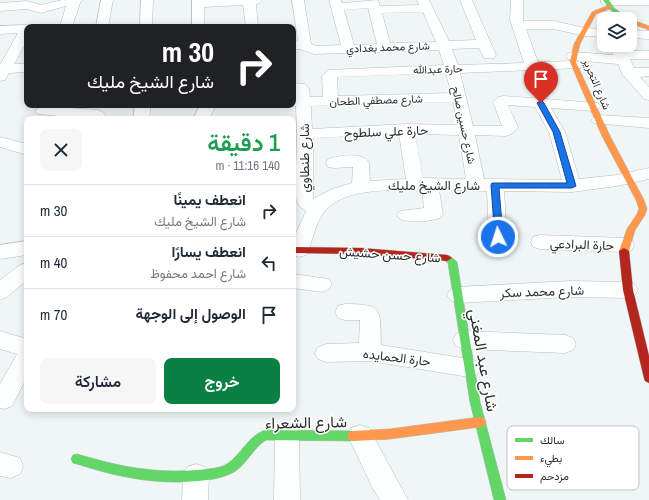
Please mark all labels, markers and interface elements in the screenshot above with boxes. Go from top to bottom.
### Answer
map controls [597,12,637,52]
button: layers [597,12,637,52]
text: 30 m [162,33,214,71]
street label: شارع محمد بغدادي [346,39,430,58]
icon: right [228,40,280,92]
street label: شارع التحرير [579,55,614,112]
street label: حارة عبدالله [413,61,463,77]
pin [524,62,558,103]
icon: arrive [530,68,552,90]
text: شارع الشيخ مليك [87,69,214,94]
street label: شارع حسين صالح [448,85,479,166]
street label: شارع مصطفي الطحان [329,91,423,112]
street label: حارة علي سلطوح [343,122,429,143]
street label: شارع طنطاوي [296,123,315,193]
text: 1 دقيقة [207,126,280,158]
button: close [40,129,82,171]
text: 140 m · 11:16 [216,157,280,174]
street label: شارع الشيخ مليك [388,177,480,195]
text: انعطف يمينًا [173,189,246,210]
text: 30 m [40,200,67,221]
icon: right [258,200,280,222]
text: شارع الشيخ مليك [154,213,246,230]
position arrow [477,216,519,258]
street label: حارة البرادعي [549,235,615,256]
text: انعطف يسارًا [172,241,246,262]
street label: شارع حسن حشيش [339,242,441,268]
text: 40 m [40,252,67,273]
icon: left [258,252,280,274]
text: شارع احمد محفوظ [150,265,246,282]
street label: شارع محمد سكر [499,282,584,302]
text: الوصول إلى الوجهة [135,303,246,324]
text: 70 m [40,304,67,325]
icon: arrive [258,304,280,326]
street label: شارع عبد المغني [461,307,504,414]
street label: حارة الحمايده [362,345,432,370]
button: مشاركة [40,358,156,404]
button: خروج [164,358,280,404]
street label: شارع الشعراء [265,410,347,435]
legend [507,426,639,490]
text: سالك [540,433,565,447]
text: بطيء [540,451,562,468]
text: مزدحم [540,469,569,484]

